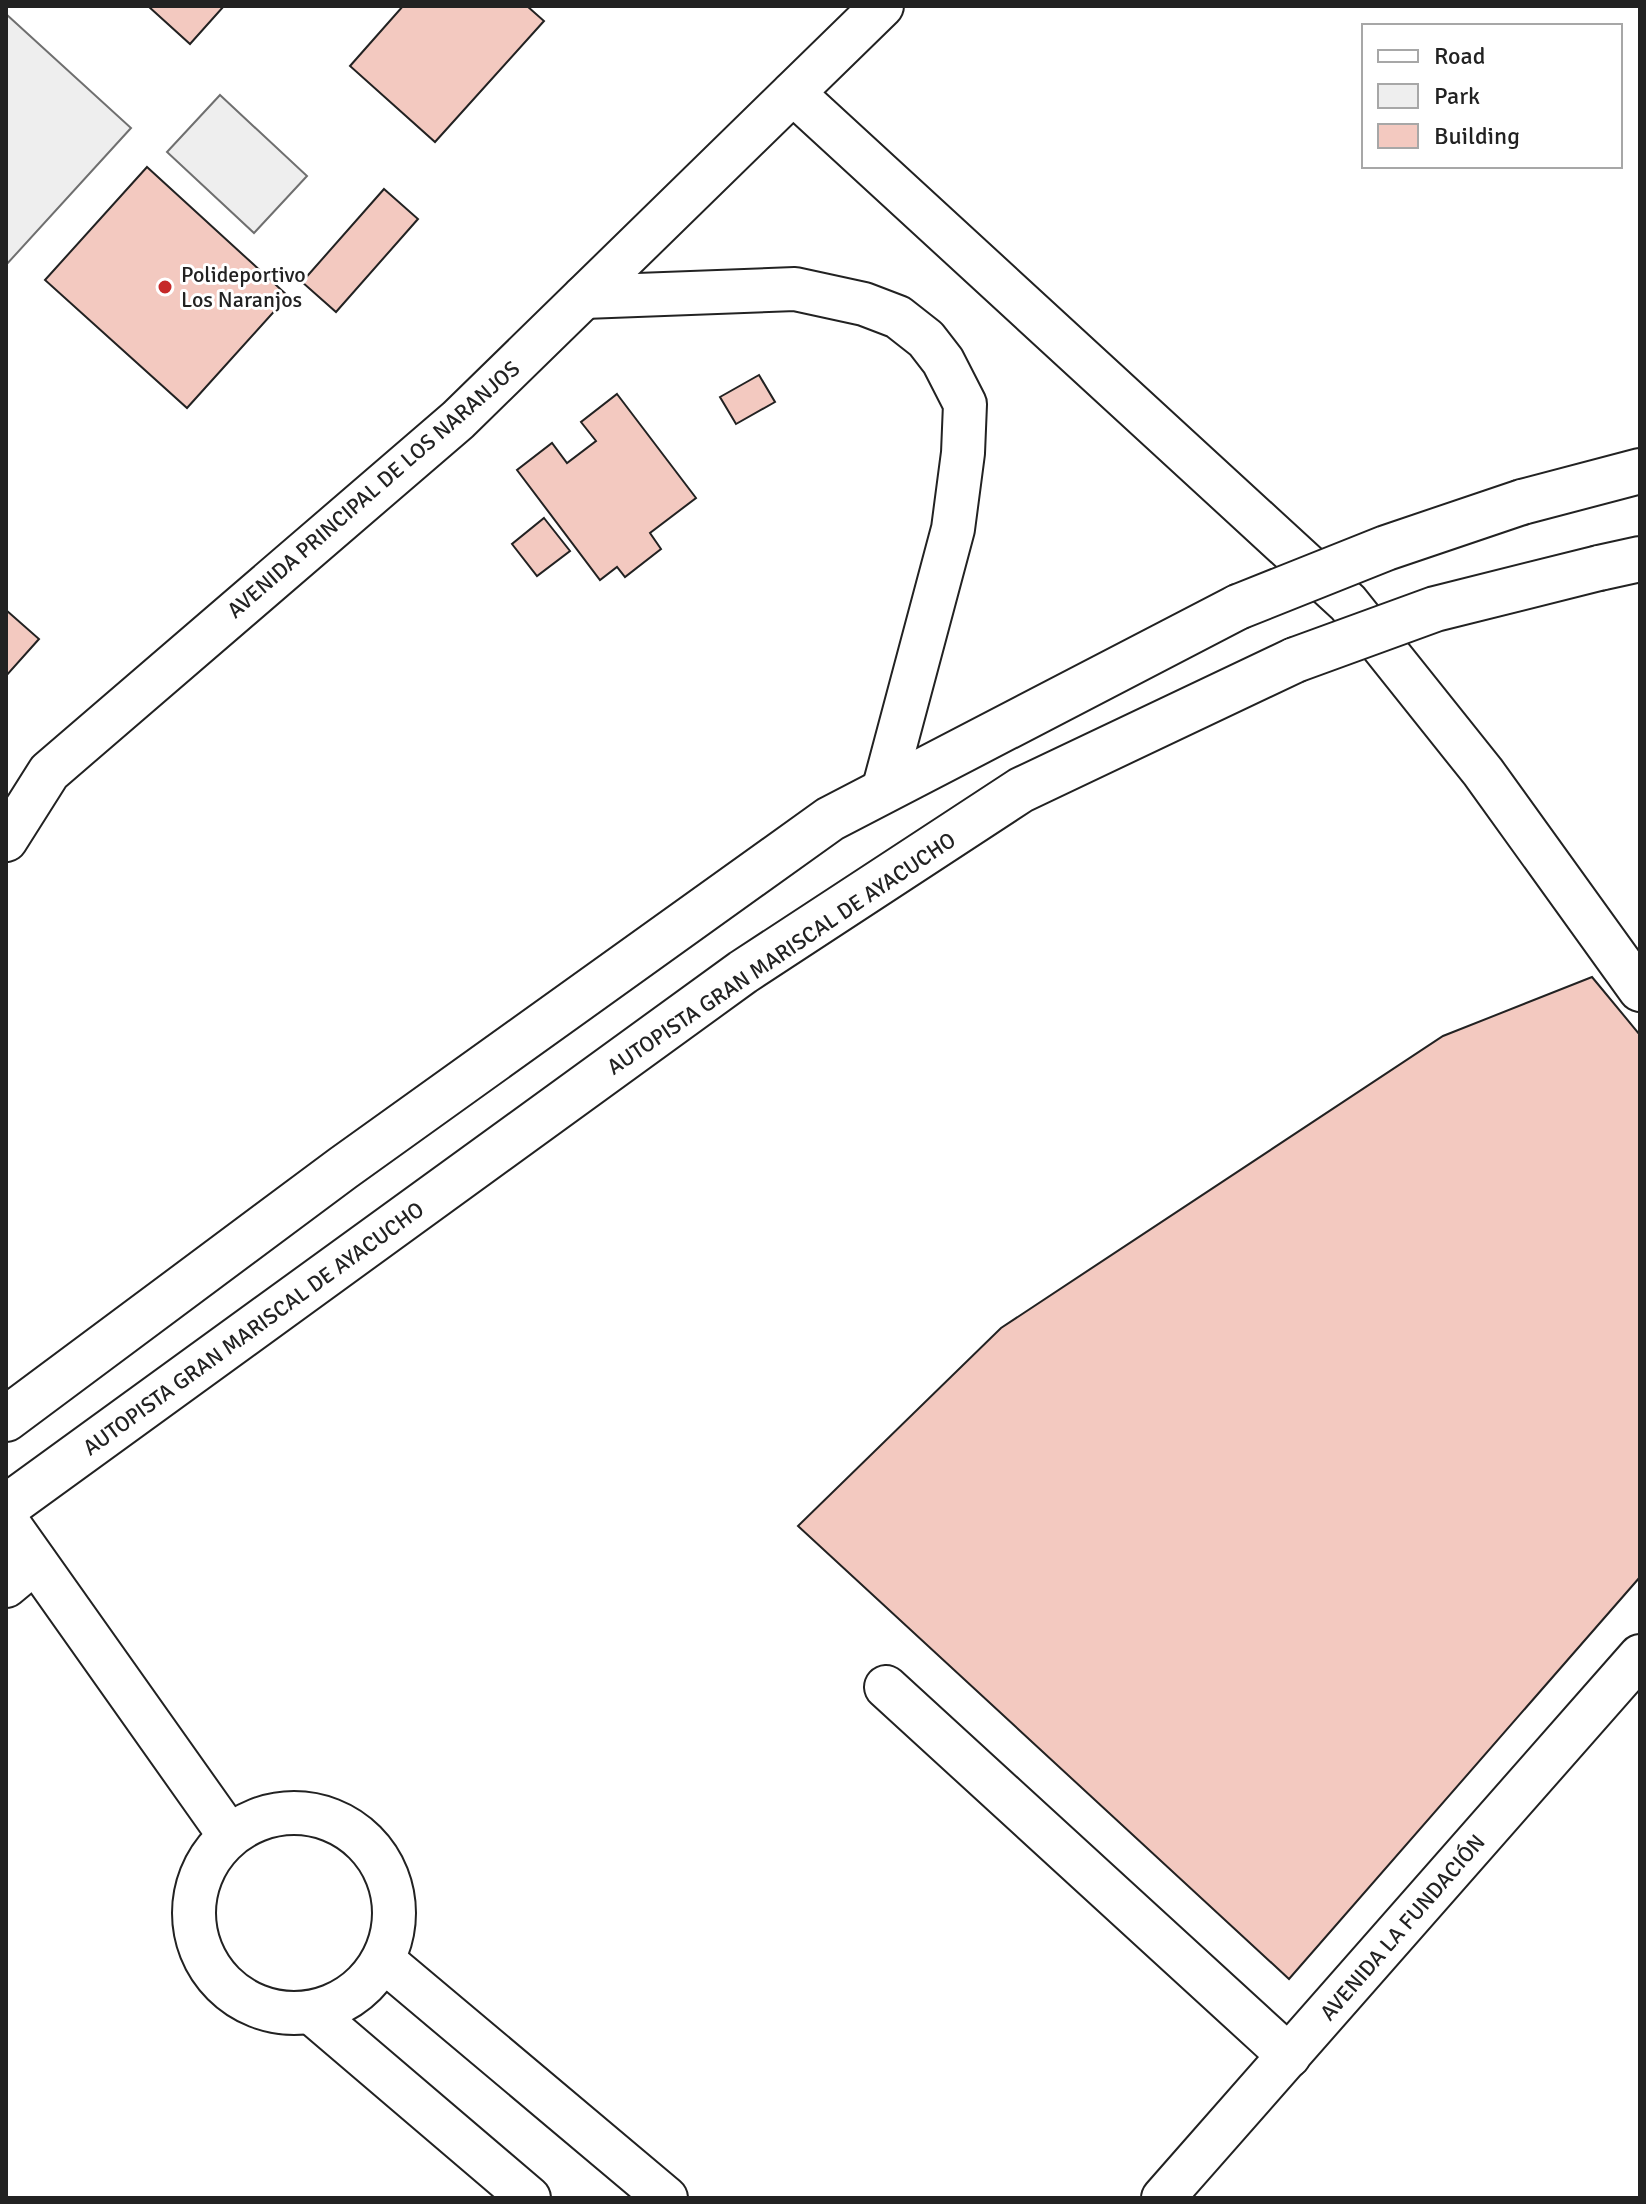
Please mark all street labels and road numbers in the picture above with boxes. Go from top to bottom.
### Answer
street label: AVENIDA PRINCIPAL DE LOS NARANJOS [221,355,525,624]
street label: AUTOPISTA GRAN MARISCAL DE AYACUCHO [602,826,961,1081]
street label: AUTOPISTA GRAN MARISCAL DE AYACUCHO [78,1196,429,1461]
street label: AVENIDA LA FUNDACIÓN [1314,1829,1491,2026]

